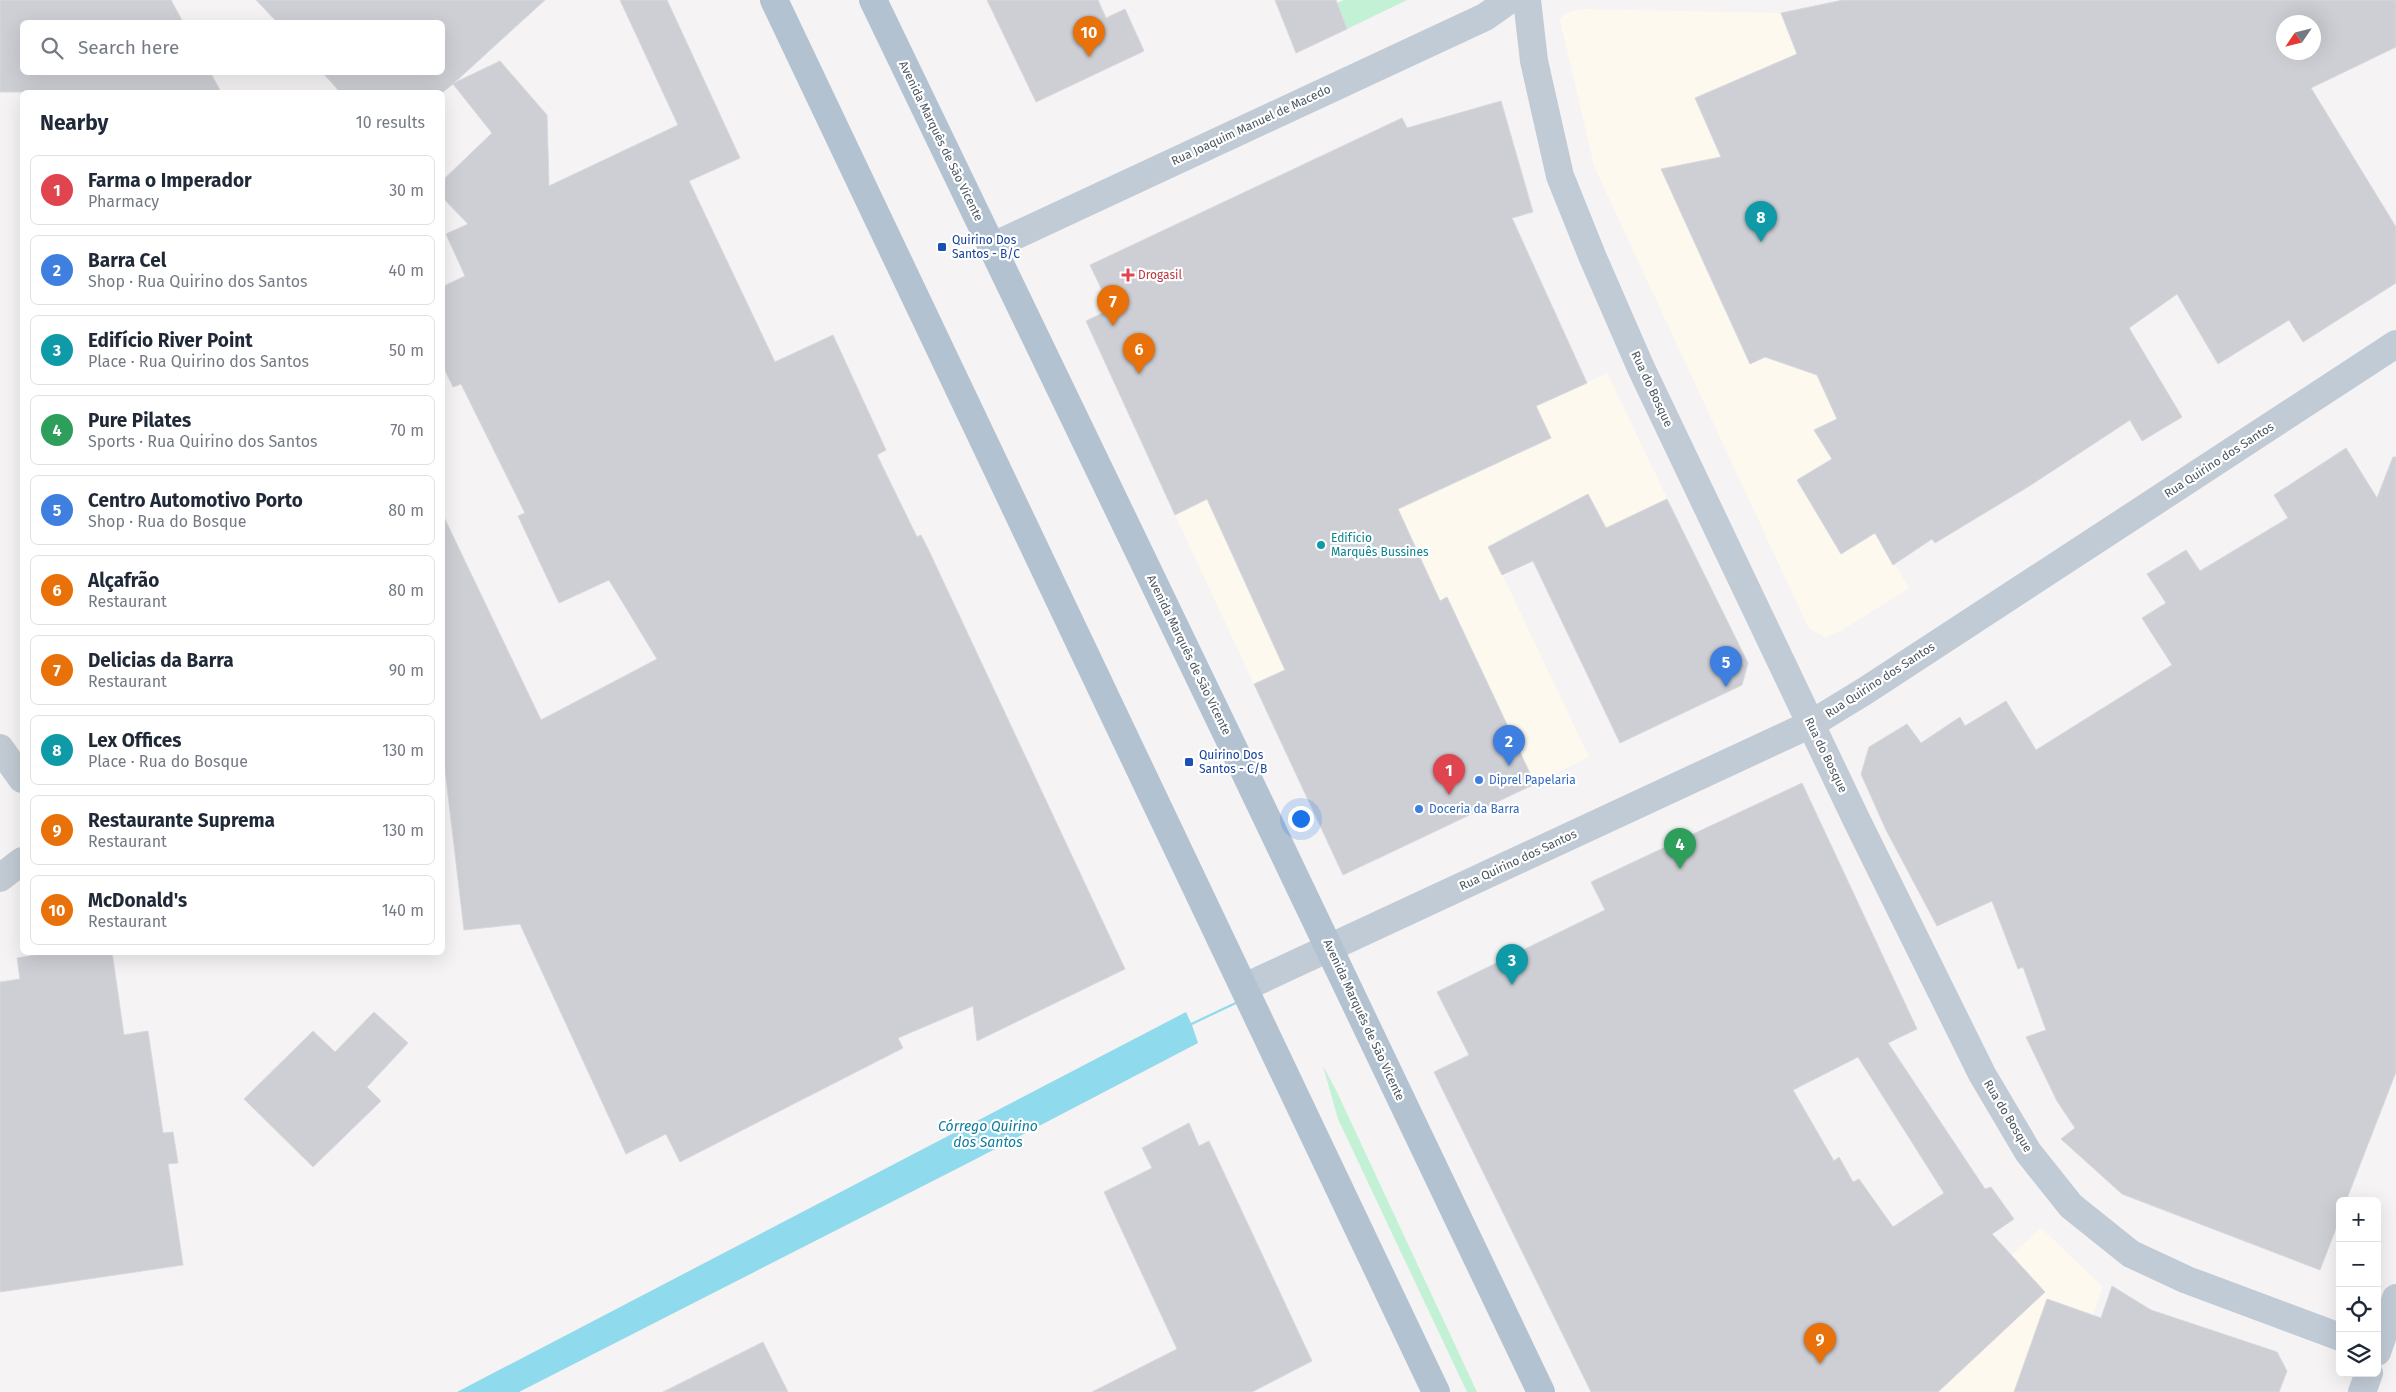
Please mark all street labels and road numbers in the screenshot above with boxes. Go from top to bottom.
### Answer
street label: Avenida Marquês de São Vicente [896,59,986,223]
street label: Rua Joaquim Manuel de Macedo [1169,82,1333,168]
street label: Rua do Bosque [1628,349,1676,429]
street label: Rua Quirino dos Santos [2162,419,2277,501]
street label: Avenida Marquês de São Vicente [1144,573,1234,737]
street label: Rua Quirino dos Santos [1823,639,1938,721]
street label: Rua do Bosque [1802,715,1850,795]
street label: Rua Quirino dos Santos [1457,827,1579,893]
street label: Avenida Marquês de São Vicente [1320,937,1408,1103]
street label: Rua do Bosque [1981,1077,2035,1155]

